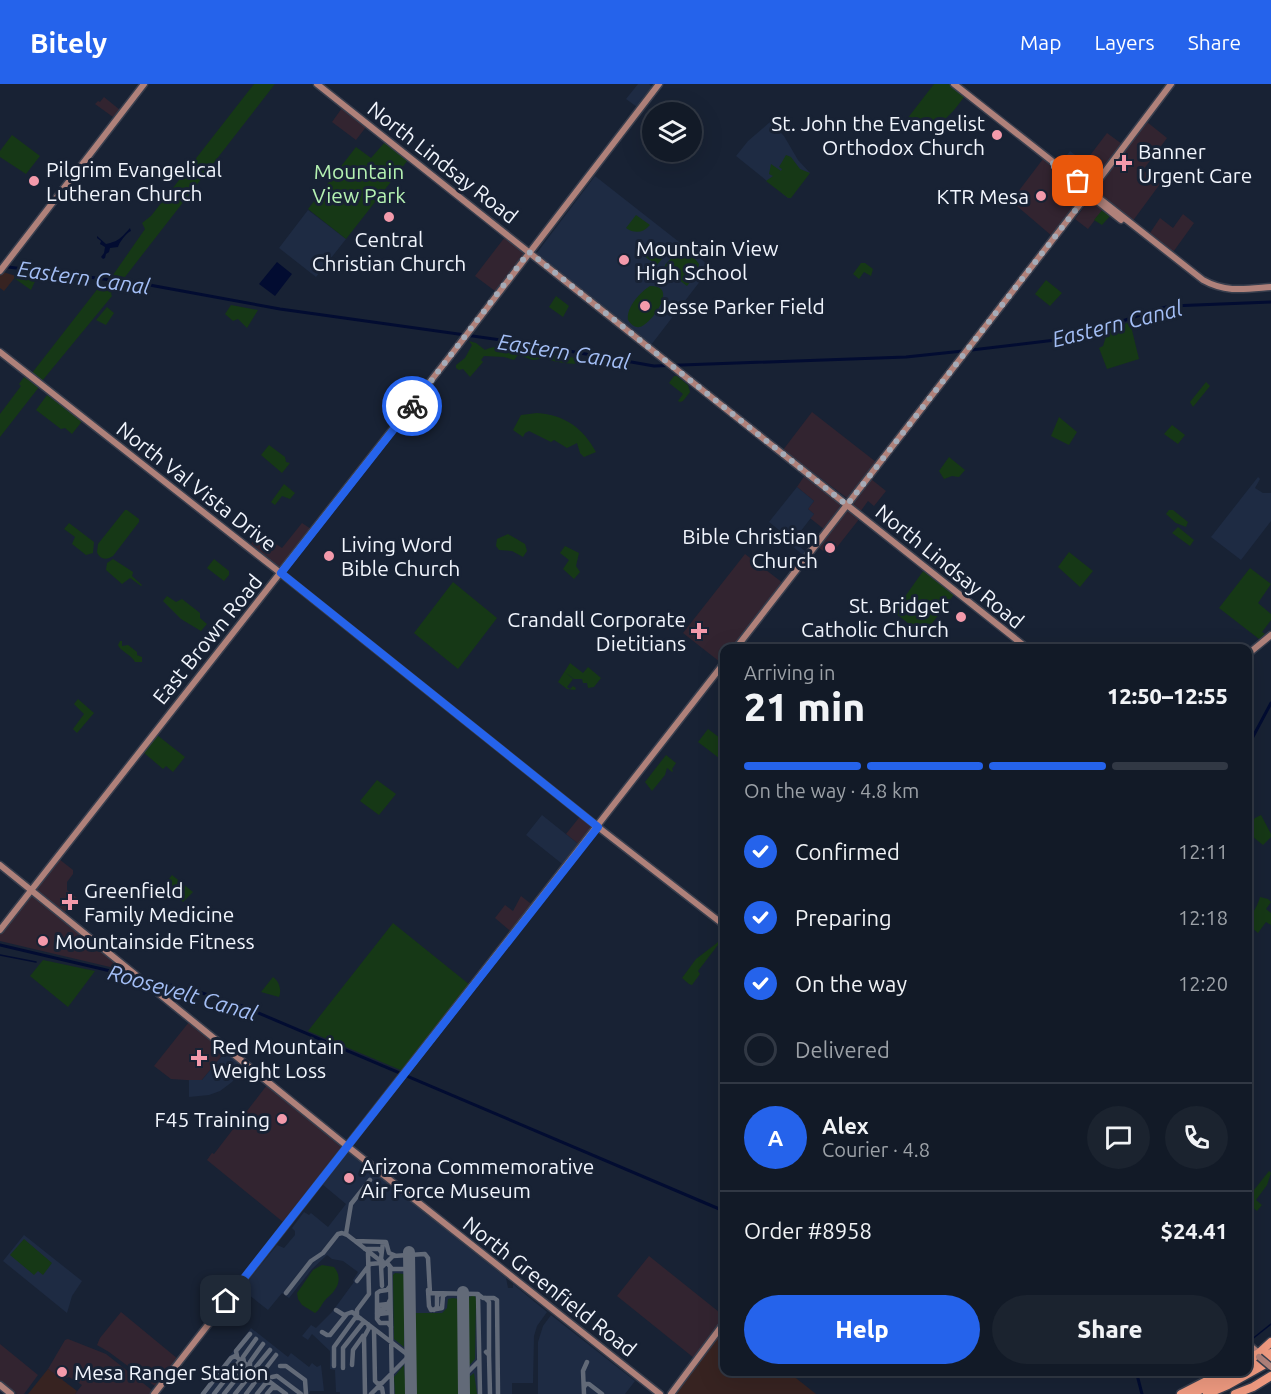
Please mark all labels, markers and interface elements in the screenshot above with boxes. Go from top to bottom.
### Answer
text: Bitely [30,27,107,58]
text: Map [1020,30,1061,54]
text: Layers [1094,30,1155,54]
text: Share [1188,30,1241,54]
street label: North Lindsay Road [363,96,523,228]
map controls [642,102,702,162]
button: layers [642,102,702,162]
place label: St. John the Evangelist Orthodox Church [771,111,985,159]
marker: St. John the Evangelist Orthodox Church [990,128,1004,142]
place label: Banner Urgent Care [1138,139,1252,187]
marker: Banner Urgent Care [1115,154,1133,172]
pin [1052,155,1103,206]
place label: Pilgrim Evangelical Lutheran Church [46,157,222,205]
park label: Mountain View Park [312,159,406,207]
icon: bag [1061,164,1094,197]
marker: Pilgrim Evangelical Lutheran Church [27,174,41,188]
place label: KTR Mesa [936,184,1029,208]
marker: KTR Mesa [1034,189,1048,203]
marker: Central Christian Church [382,210,396,224]
place label: Central Christian Church [312,227,466,275]
place label: Mountain View High School [636,236,778,284]
marker: Mountain View High School [617,253,631,267]
water label: Eastern Canal [16,255,152,299]
place label: Jesse Parker Field [657,294,825,318]
water label: Eastern Canal [1049,295,1185,351]
marker: Jesse Parker Field [638,299,652,313]
water label: Eastern Canal [496,328,632,374]
courier [382,376,442,436]
icon: bike [396,390,429,423]
street label: North Val Vista Drive [112,416,282,556]
street label: North Lindsay Road [871,499,1029,633]
place label: Bible Christian Church [682,524,818,572]
place label: Living Word Bible Church [341,532,460,580]
marker: Bible Christian Church [823,541,837,555]
marker: Living Word Bible Church [322,549,336,563]
street label: East Brown Road [147,569,267,709]
place label: St. Bridget Catholic Church [801,593,949,641]
place label: Crandall Corporate Dietitians [507,607,686,655]
marker: St. Bridget Catholic Church [954,610,968,624]
marker: Crandall Corporate Dietitians [690,622,708,640]
text: Arriving in [744,661,835,684]
text: 12:50–12:55 [1107,683,1228,708]
text: 21 min [744,685,865,728]
text: On the way · 4.8 km [744,779,919,802]
icon: check [744,835,777,868]
text: Confirmed [795,839,900,864]
text: 12:11 [1178,840,1228,863]
place label: Greenfield Family Medicine [84,878,234,926]
marker: Greenfield Family Medicine [61,893,79,911]
icon: check [744,901,777,934]
text: Preparing [795,905,892,930]
text: 12:18 [1178,906,1228,929]
place label: Mountainside Fitness [55,929,255,953]
marker: Mountainside Fitness [36,934,50,948]
water label: Roosevelt Canal [106,959,260,1025]
icon: check [744,967,777,1000]
text: On the way [795,971,907,996]
text: 12:20 [1178,972,1228,995]
place label: Red Mountain Weight Loss [212,1034,344,1082]
text: Delivered [795,1037,890,1062]
marker: Red Mountain Weight Loss [190,1049,208,1067]
button: chat [1087,1106,1150,1169]
button: phone [1165,1106,1228,1169]
place label: F45 Training [155,1107,270,1131]
marker: F45 Training [275,1112,289,1126]
text: Alex [822,1113,869,1138]
text: A [768,1125,783,1150]
text: Courier · 4.8 [822,1138,930,1161]
place label: Arizona Commemorative Air Force Museum [361,1154,594,1202]
marker: Arizona Commemorative Air Force Museum [342,1171,356,1185]
street label: North Greenfield Road [459,1211,641,1361]
text: Order #8958 [744,1218,872,1243]
text: $24.41 [1161,1218,1228,1243]
pin [200,1275,251,1326]
icon: home [209,1284,242,1317]
button: Help [744,1295,980,1364]
button: Share [992,1295,1228,1364]
place label: Mesa Ranger Station [74,1360,268,1384]
marker: Mesa Ranger Station [55,1365,69,1379]

